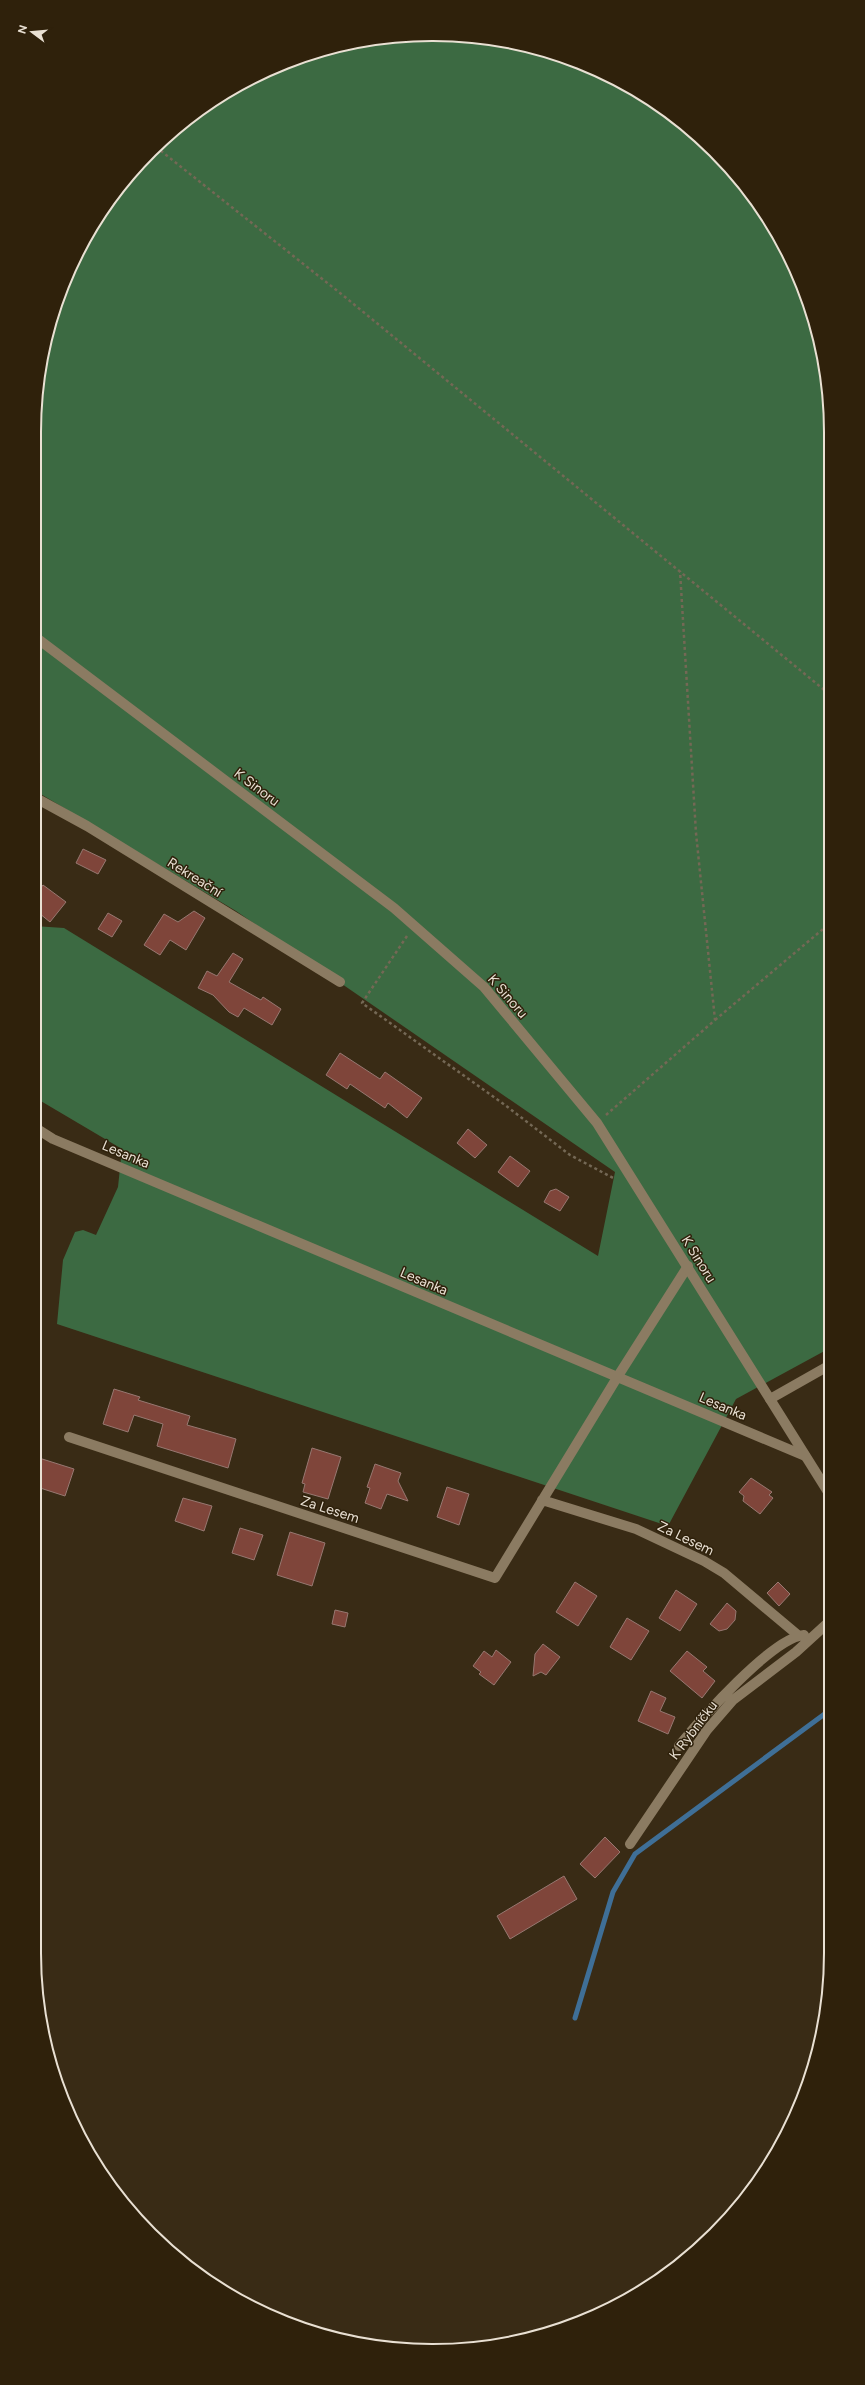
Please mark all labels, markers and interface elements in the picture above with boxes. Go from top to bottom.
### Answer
north arrow [12,12,52,52]
text: N [15,23,30,35]
street label: K Sinoru [231,765,283,810]
street label: Rekreační [164,854,226,901]
street label: K Sinoru [484,971,531,1022]
street label: Lesanka [99,1137,152,1172]
street label: K Sinoru [678,1233,720,1286]
street label: Lesanka [397,1264,450,1299]
street label: Lesanka [696,1389,749,1424]
street label: Za Lesem [298,1492,361,1527]
street label: Za Lesem [655,1518,717,1559]
street label: K Rybníčku [666,1697,721,1763]

